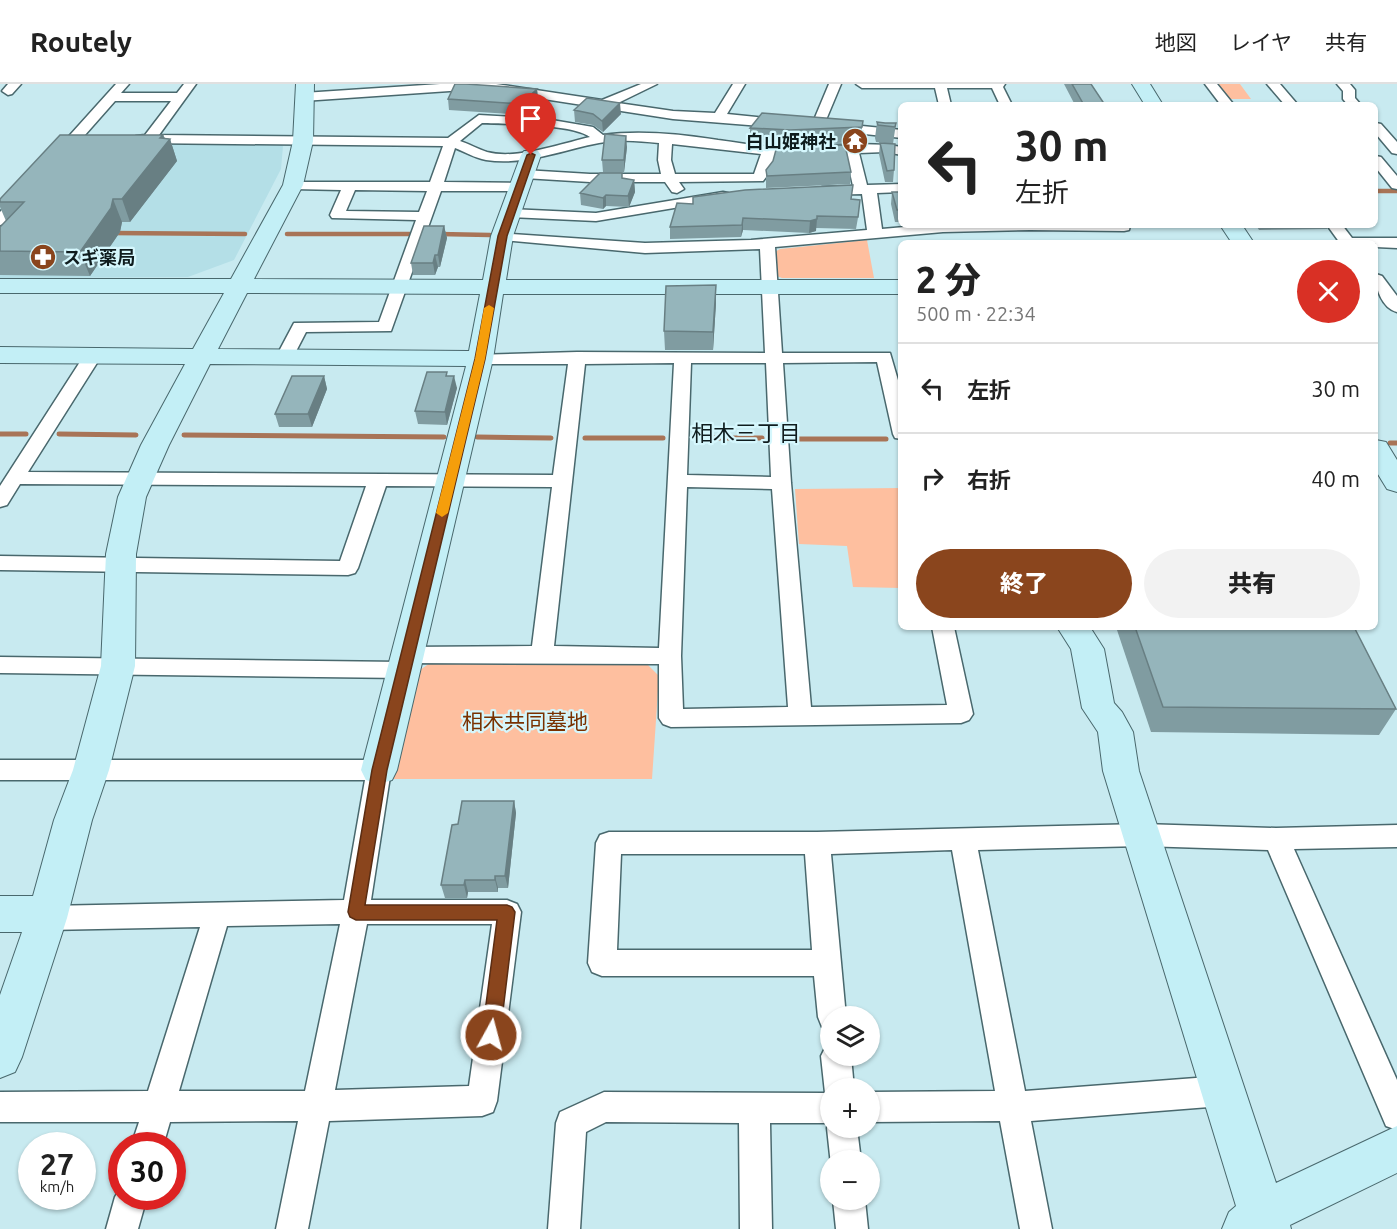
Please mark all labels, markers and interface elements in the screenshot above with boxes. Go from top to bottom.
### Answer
text: Routely [30,26,132,57]
text: 地図 [1155,30,1197,54]
text: レイヤ [1230,30,1292,54]
text: 共有 [1325,30,1367,54]
pin [505,93,556,155]
icon: arrive [514,102,547,135]
text: 30 m [1015,122,1109,169]
temple icon: 白山姫神社 [840,126,870,156]
icon: left [916,126,994,204]
place label: 白山姫神社 [746,131,836,151]
text: 左折 [1015,177,1069,207]
pharmacy icon: スギ薬局 [28,242,58,272]
place label: スギ薬局 [63,247,135,267]
text: 2 分 [916,259,981,300]
button: close [1297,260,1360,323]
text: 500 m · 22:34 [916,302,1036,325]
icon: left [916,372,949,405]
text: 30 m [1311,376,1360,401]
text: 左折 [967,377,1011,402]
district label: 相木三丁目 [691,420,801,445]
icon: right [916,462,949,495]
text: 40 m [1311,466,1360,491]
text: 右折 [967,467,1011,492]
button: 終了 [916,549,1132,618]
button: 共有 [1144,549,1360,618]
park label: 相木共同墓地 [462,709,588,733]
position arrow [459,1003,523,1067]
map controls [820,1006,880,1210]
button: layers [820,1006,880,1066]
button: + [820,1078,880,1138]
speed limit sign: 30 [108,1132,186,1210]
text: 27 [40,1147,74,1181]
button: − [820,1150,880,1210]
text: km/h [40,1178,74,1195]

